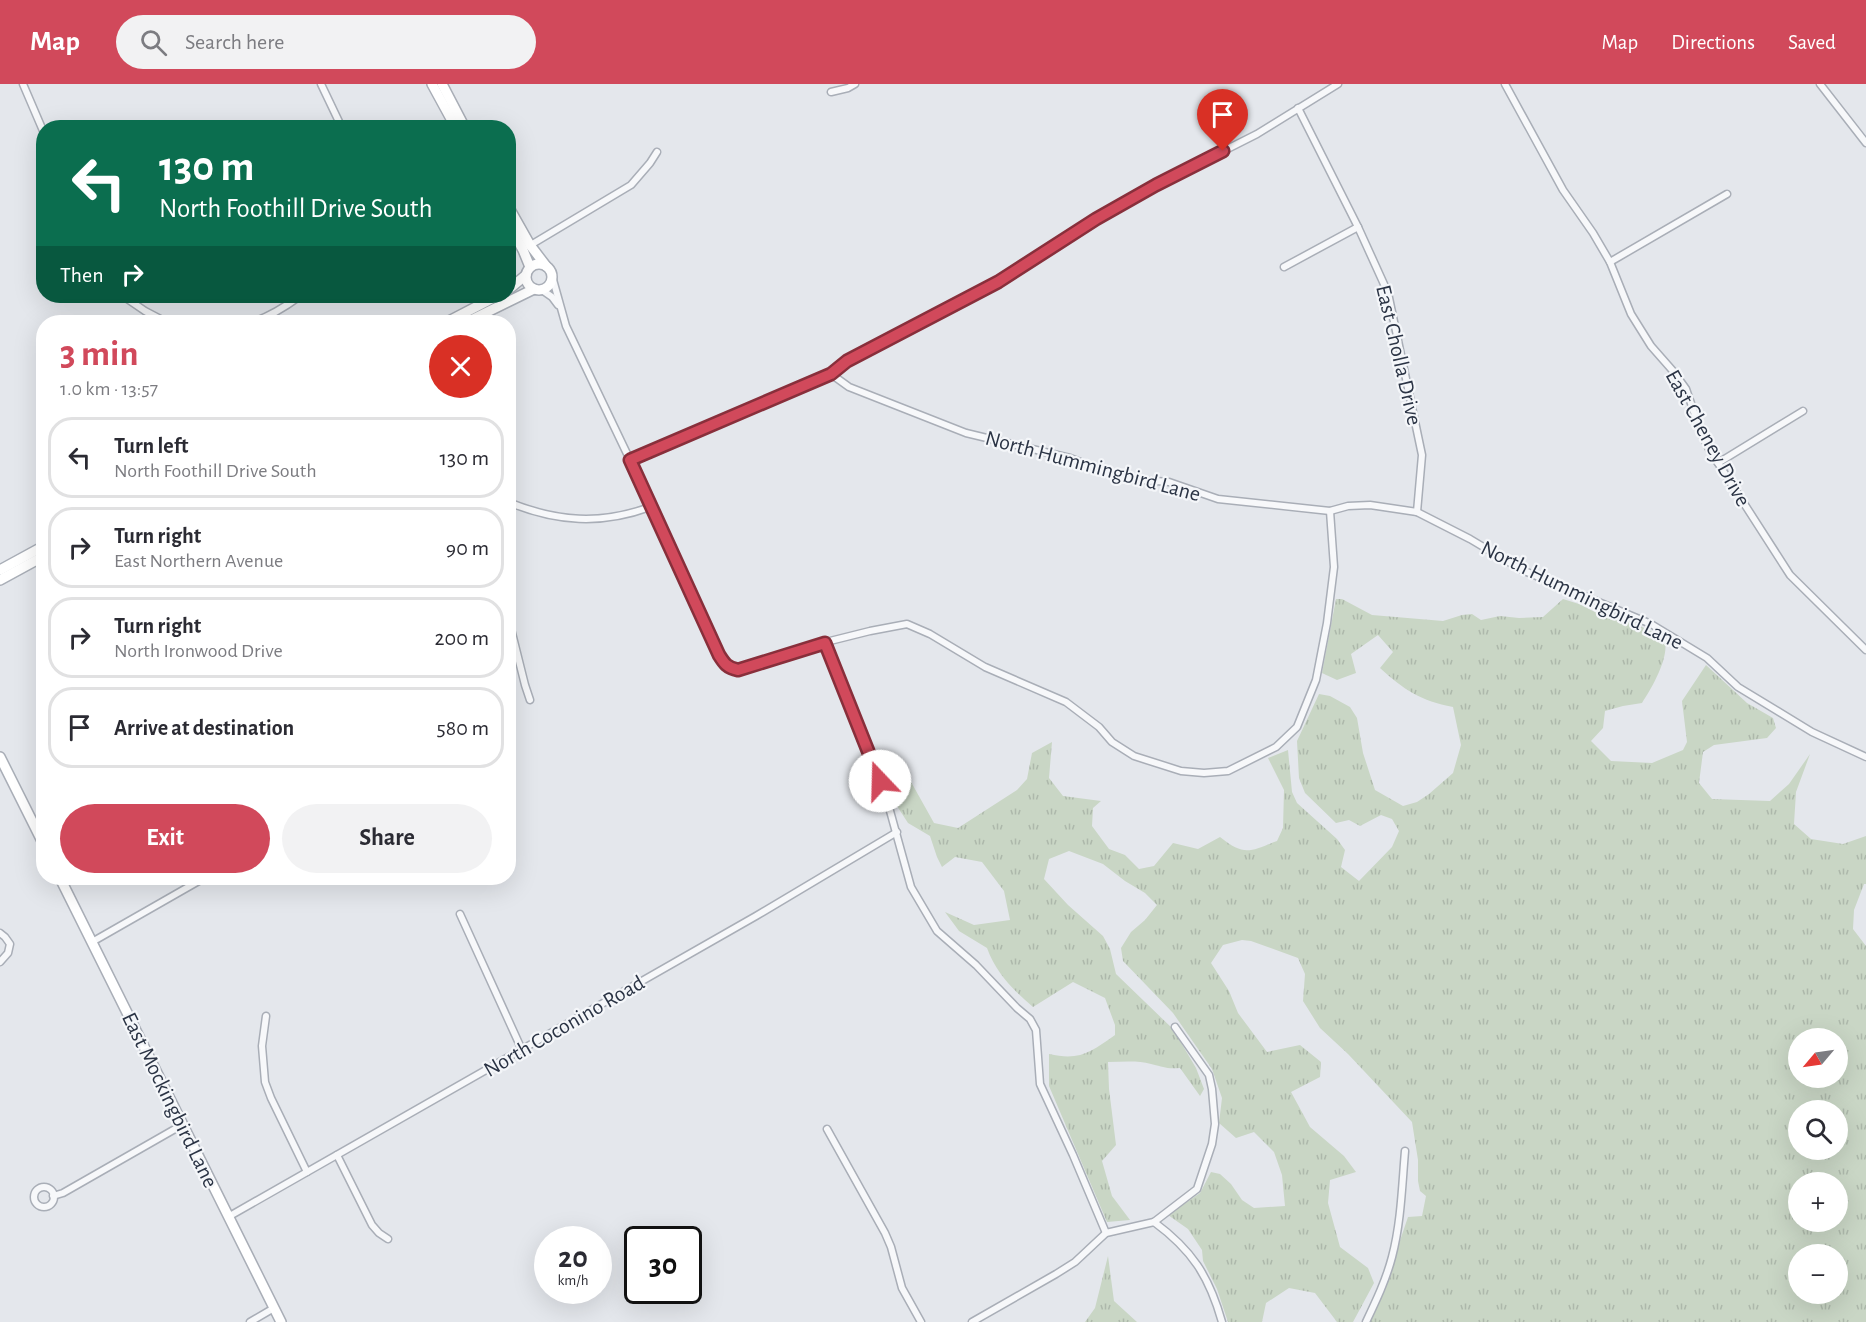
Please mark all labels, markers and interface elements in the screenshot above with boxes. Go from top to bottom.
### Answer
search box [116,15,536,69]
icon: search [137,26,170,59]
text: Map [30,28,80,56]
text: Search here [185,31,284,53]
text: Map [1602,32,1638,53]
text: Directions [1671,32,1755,53]
text: Saved [1788,32,1836,53]
pin [1197,89,1248,151]
icon: arrive [1206,98,1239,131]
icon: left [60,144,138,222]
text: 130 m [159,146,254,188]
text: North Foothill Drive South [159,195,432,222]
icon: right [116,258,149,291]
text: Then [60,264,104,286]
street label: East Cholla Drive [1372,283,1426,427]
button: close [429,335,492,398]
text: 3 min [60,336,138,372]
street label: East Cheney Drive [1661,366,1755,510]
text: 1.0 km · 13:57 [60,379,158,399]
street label: North Hummingbird Lane [983,427,1203,505]
text: Turn left [114,435,188,457]
icon: left [63,441,96,474]
text: 130 m [440,447,489,469]
text: North Foothill Drive South [114,461,317,481]
text: Turn right [114,525,201,547]
icon: right [63,531,96,564]
street label: North Hummingbird Lane [1477,536,1687,654]
text: 90 m [446,537,489,559]
text: East Northern Avenue [114,551,283,571]
text: Turn right [114,615,201,637]
icon: right [63,621,96,654]
text: 200 m [435,627,489,649]
text: North Ironwood Drive [114,641,283,661]
icon: arrive [63,711,96,744]
text: Arrive at destination [114,717,294,739]
text: 580 m [437,717,489,739]
position arrow [848,749,912,813]
button: Exit [60,804,270,873]
button: Share [282,804,492,873]
street label: North Coconino Road [480,971,648,1081]
street label: East Mockingbird Lane [118,1009,222,1191]
north arrow [1788,1028,1848,1088]
map controls [1788,1028,1848,1304]
button: search [1788,1100,1848,1160]
button: + [1788,1172,1848,1232]
speed limit sign: 30 [624,1226,702,1304]
text: 20 [558,1243,588,1273]
button: − [1788,1244,1848,1304]
text: km/h [558,1273,588,1288]

